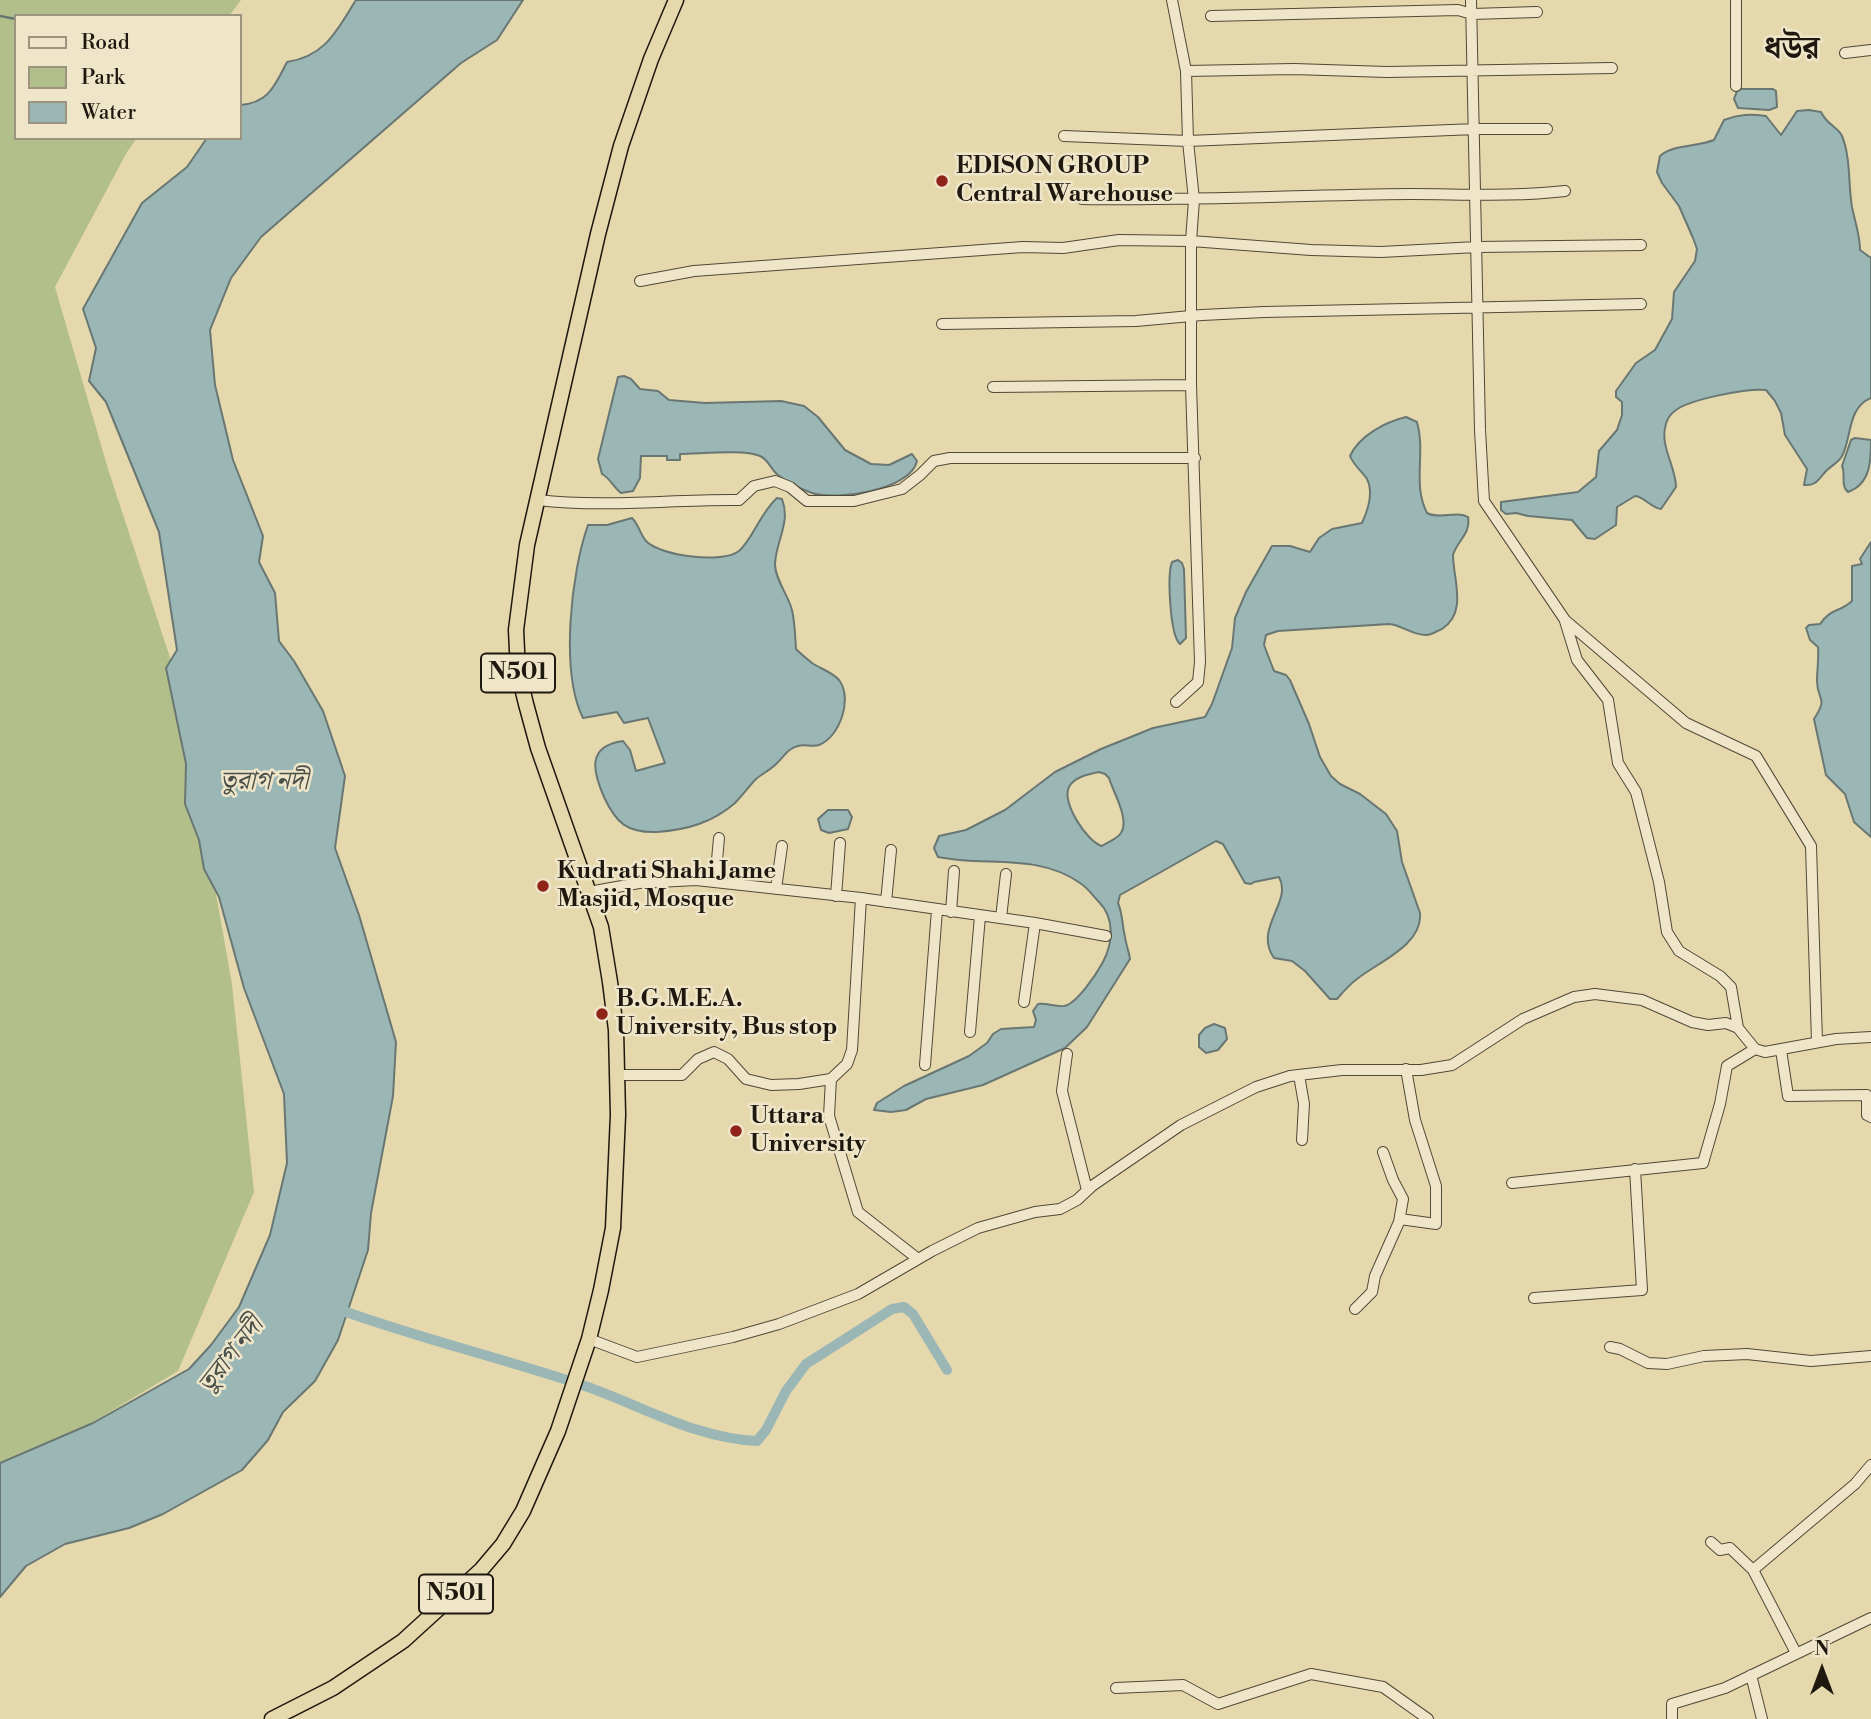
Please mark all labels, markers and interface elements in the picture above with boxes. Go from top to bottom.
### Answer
legend [14,14,242,140]
text: Road [81,30,130,56]
district label: ধউর [1764,31,1820,69]
text: Park [81,65,125,91]
text: Water [81,100,136,126]
place label: EDISON GROUP Central Warehouse [956,153,1173,209]
marker: EDISON GROUP Central Warehouse [934,173,950,189]
road number: N501 [481,653,555,692]
water label: তুরাগ নদী [220,767,308,799]
place label: Kudrati Shahi Jame Masjid, Mosque [557,858,776,914]
marker: Kudrati Shahi Jame Masjid, Mosque [535,878,551,894]
place label: B.G.M.E.A. University, Bus stop [616,986,838,1042]
marker: B.G.M.E.A. University, Bus stop [594,1006,610,1022]
place label: Uttara University [750,1103,866,1159]
marker: Uttara University [728,1123,744,1139]
water label: তুরাগ নদী [193,1312,271,1400]
road number: N501 [419,1574,493,1614]
north arrow [1787,1635,1857,1705]
text: N [1814,1637,1830,1661]

